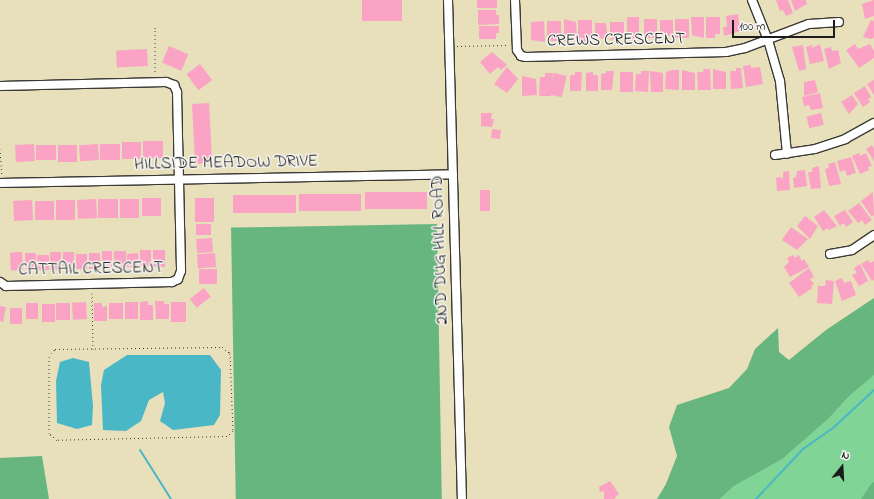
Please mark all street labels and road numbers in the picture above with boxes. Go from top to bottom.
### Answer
street label: CREWS CRESCENT [547,29,685,51]
street label: HILLSIDE MEADOW DRIVE [134,151,318,175]
street label: 2ND DUG HILL ROAD [427,175,453,325]
street label: CATTAIL CRESCENT [18,258,164,280]

